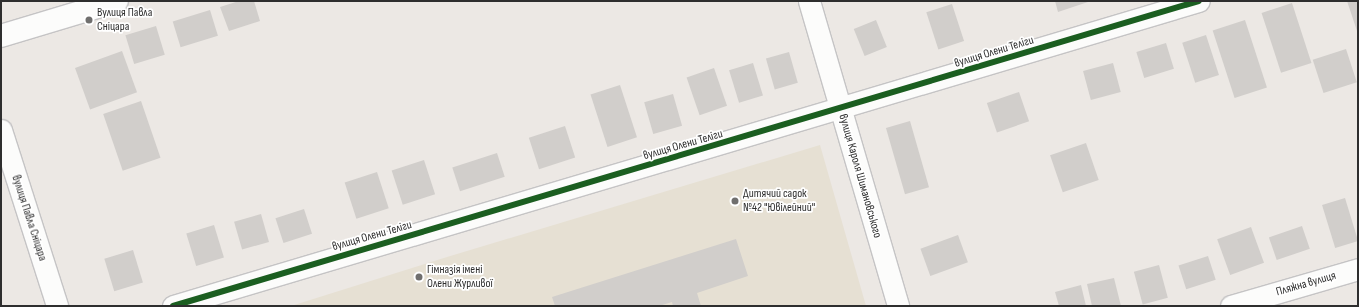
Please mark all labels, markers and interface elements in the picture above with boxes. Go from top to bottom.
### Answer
place label: Вулиця Павла Сніцара [97,6,152,34]
marker: Вулиця Павла Сніцара [84,15,94,25]
street label: вулиця Олени Теліги [953,33,1035,71]
street label: вулиця Кароля Шимановського [835,112,885,240]
street label: вулиця Олени Теліги [642,127,724,163]
street label: вулиця Павла Сніцара [8,173,50,263]
place label: Дитячий садок №42 "Ювілейний" [743,187,815,215]
marker: Дитячий садок №42 "Ювілейний" [730,196,740,206]
street label: вулиця Олени Теліги [331,218,413,254]
place label: Гімназія імені Олени Журливої [427,263,493,291]
street label: Пляжна вулиця [1274,269,1338,299]
marker: Гімназія імені Олени Журливої [414,272,424,282]

